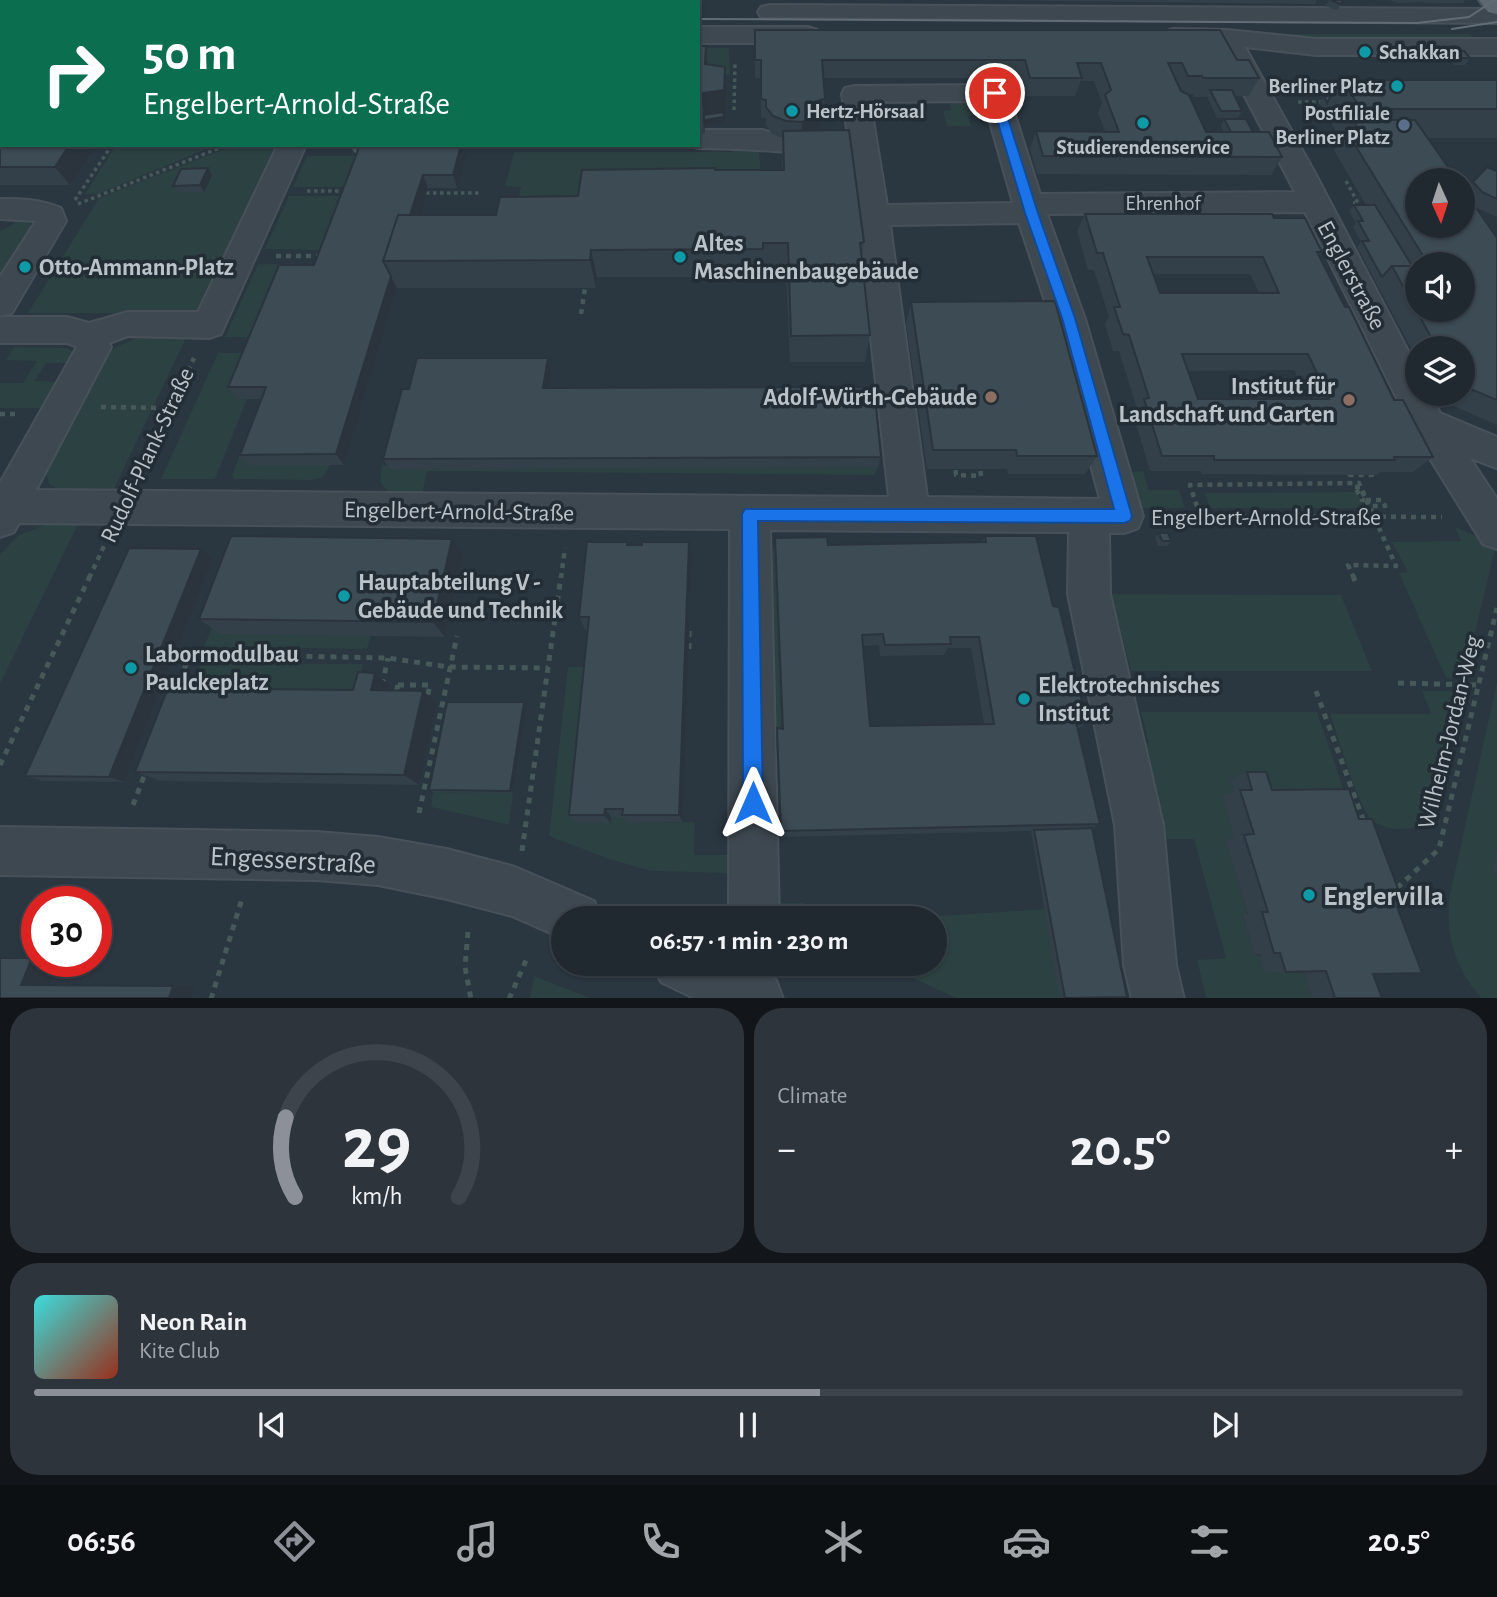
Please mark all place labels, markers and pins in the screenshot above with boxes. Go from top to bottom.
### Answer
place label: Schakkan [1379,42,1460,63]
marker: Schakkan [1357,44,1373,60]
pin [965,63,1025,123]
place label: Berliner Platz [1268,76,1383,97]
marker: Berliner Platz [1389,78,1405,94]
place label: Hertz-Hörsaal [806,101,925,122]
marker: Hertz-Hörsaal [784,103,800,119]
place label: Postfiliale Berliner Platz [1275,103,1390,148]
marker: Studierendenservice [1135,115,1151,131]
marker: Postfiliale Berliner Platz [1396,117,1412,133]
place label: Studierendenservice [1056,137,1230,158]
place label: Altes Maschinenbaugebäude [694,232,919,284]
marker: Altes Maschinenbaugebäude [672,249,688,265]
place label: Otto-Ammann-Platz [39,256,234,280]
marker: Otto-Ammann-Platz [17,259,33,275]
place label: Institut für Landschaft und Garten [1119,375,1336,427]
place label: Adolf-Würth-Gebäude [763,386,977,410]
marker: Adolf-Würth-Gebäude [983,389,999,405]
marker: Institut für Landschaft und Garten [1341,392,1357,408]
place label: Hauptabteilung V - Gebäude und Technik [358,571,563,623]
marker: Hauptabteilung V - Gebäude und Technik [336,588,352,604]
place label: Labormodulbau Paulckeplatz [145,643,299,695]
marker: Labormodulbau Paulckeplatz [123,660,139,676]
place label: Elektrotechnisches Institut [1038,674,1220,726]
marker: Elektrotechnisches Institut [1016,691,1032,707]
place label: Englervilla [1323,883,1444,911]
marker: Englervilla [1301,887,1317,903]

